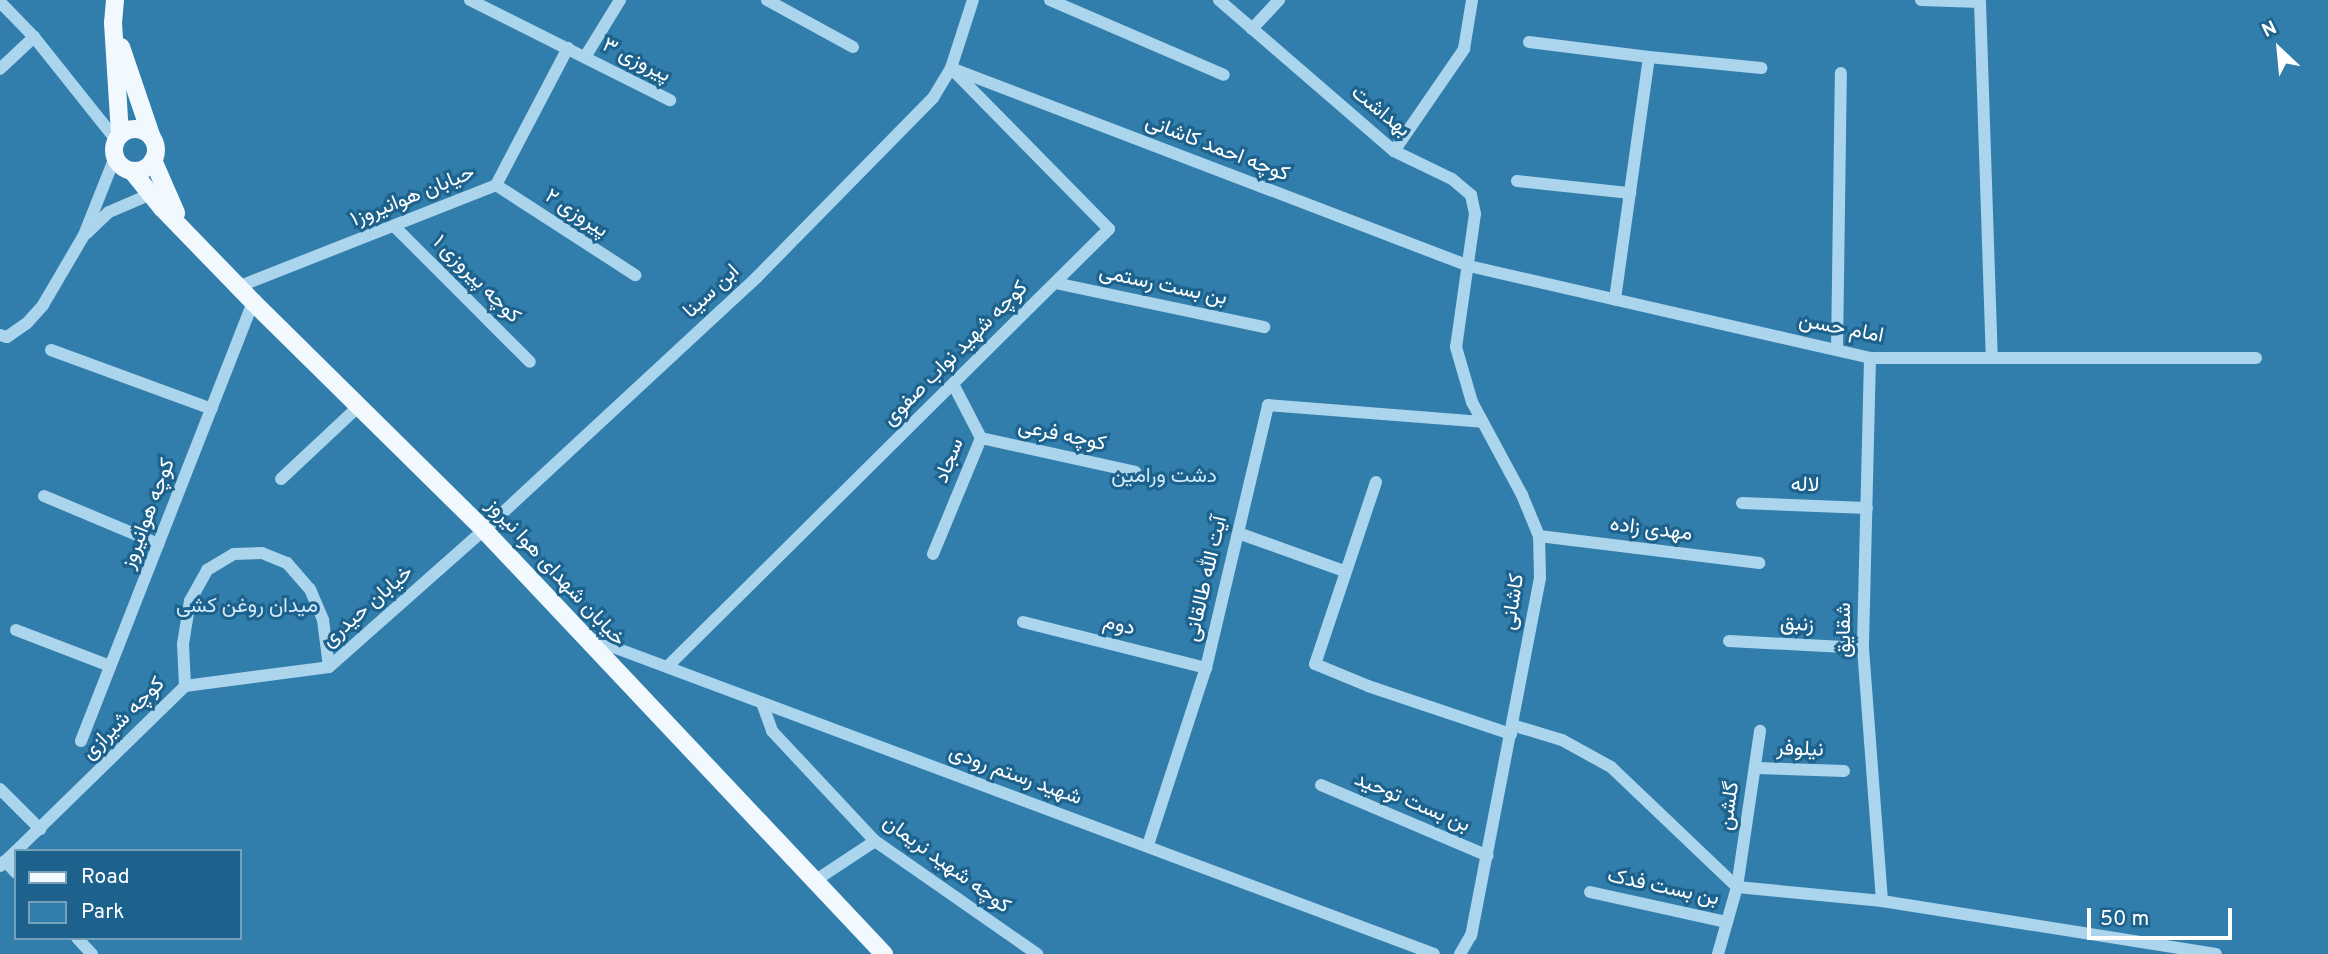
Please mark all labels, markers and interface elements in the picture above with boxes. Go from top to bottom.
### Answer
north arrow [2244,14,2314,84]
text: N [2258,16,2281,44]
street label: پیروزی ۳ [598,33,674,89]
street label: بهداشت [1345,81,1415,143]
street label: کوچه احمد کاشانی [1141,110,1293,188]
street label: حیابان هوانیروز۱ [347,161,479,233]
street label: پیروزی ۲ [540,184,612,244]
street label: کوچه پیروزی ۱ [427,231,525,329]
street label: ابن سینا [679,260,745,324]
street label: بن بست رستمی [1097,260,1229,312]
street label: کوچه شهید نواب صفوی [878,276,1034,432]
street label: امام حسن [1796,308,1886,350]
street label: کوچه فرعی [1016,414,1108,458]
street label: سجاد [930,435,970,487]
street label: کوچه هوانیروز [116,455,182,573]
park label: دشت ورامین [1111,464,1217,490]
street label: لاله [1790,473,1820,499]
street label: خیابان شهدای هوا نیروز [480,494,630,652]
street label: مهدی زاده [1608,512,1694,548]
street label: آیت الله طالقانی [1180,514,1234,644]
street label: خیابان حیدری [317,560,419,654]
street label: کاشانی [1497,572,1531,632]
park label: میدان روغن کشی [176,594,318,620]
street label: شقایق [1832,602,1858,658]
street label: دوم [1100,610,1138,642]
street label: زنبق [1779,612,1815,638]
street label: کوچه شیرازی [77,672,171,766]
street label: نیلوفر [1776,737,1824,763]
street label: شهید رستم رودی [945,740,1085,812]
street label: بن بست توحید [1350,767,1474,839]
street label: گلشن [1714,780,1746,832]
street label: کوچه شهید نریمان [877,810,1015,920]
legend [14,849,242,940]
text: Road [81,864,130,891]
street label: بن بست فدک [1605,864,1721,912]
scale bar [2090,894,2235,938]
text: Park [81,899,124,926]
text: 50 m [2100,906,2149,933]

